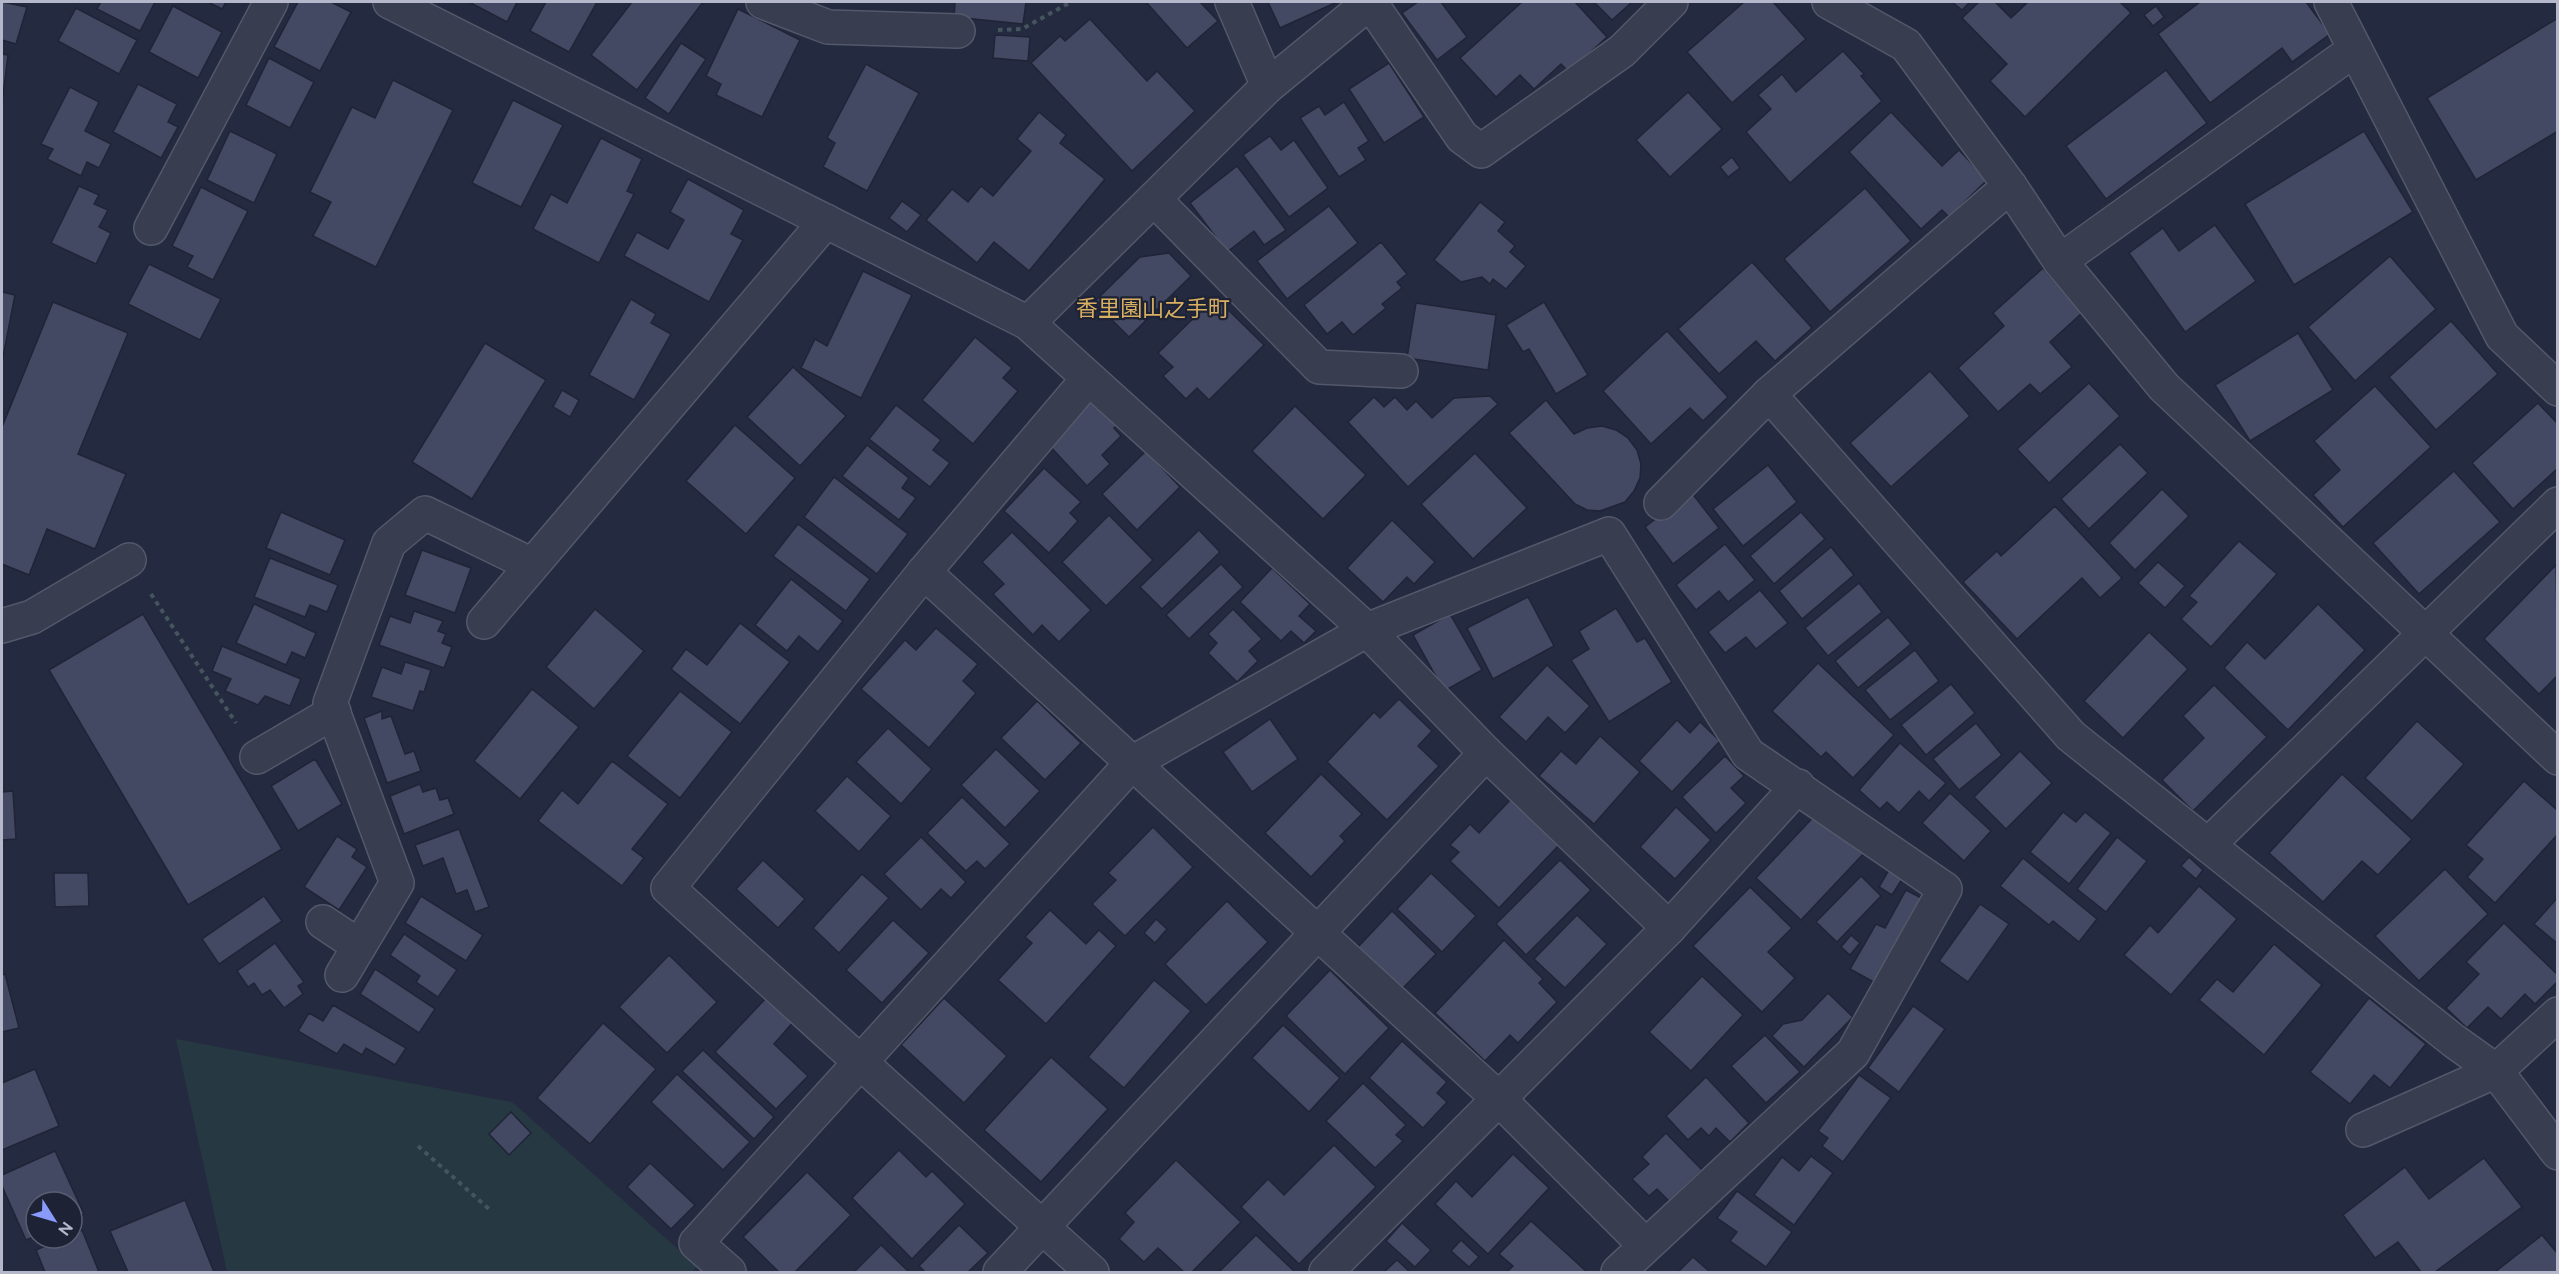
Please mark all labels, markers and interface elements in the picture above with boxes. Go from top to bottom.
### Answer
district label: 香里園山之手町 [1076,295,1230,321]
north arrow [24,1190,84,1250]
text: N [54,1218,77,1239]

